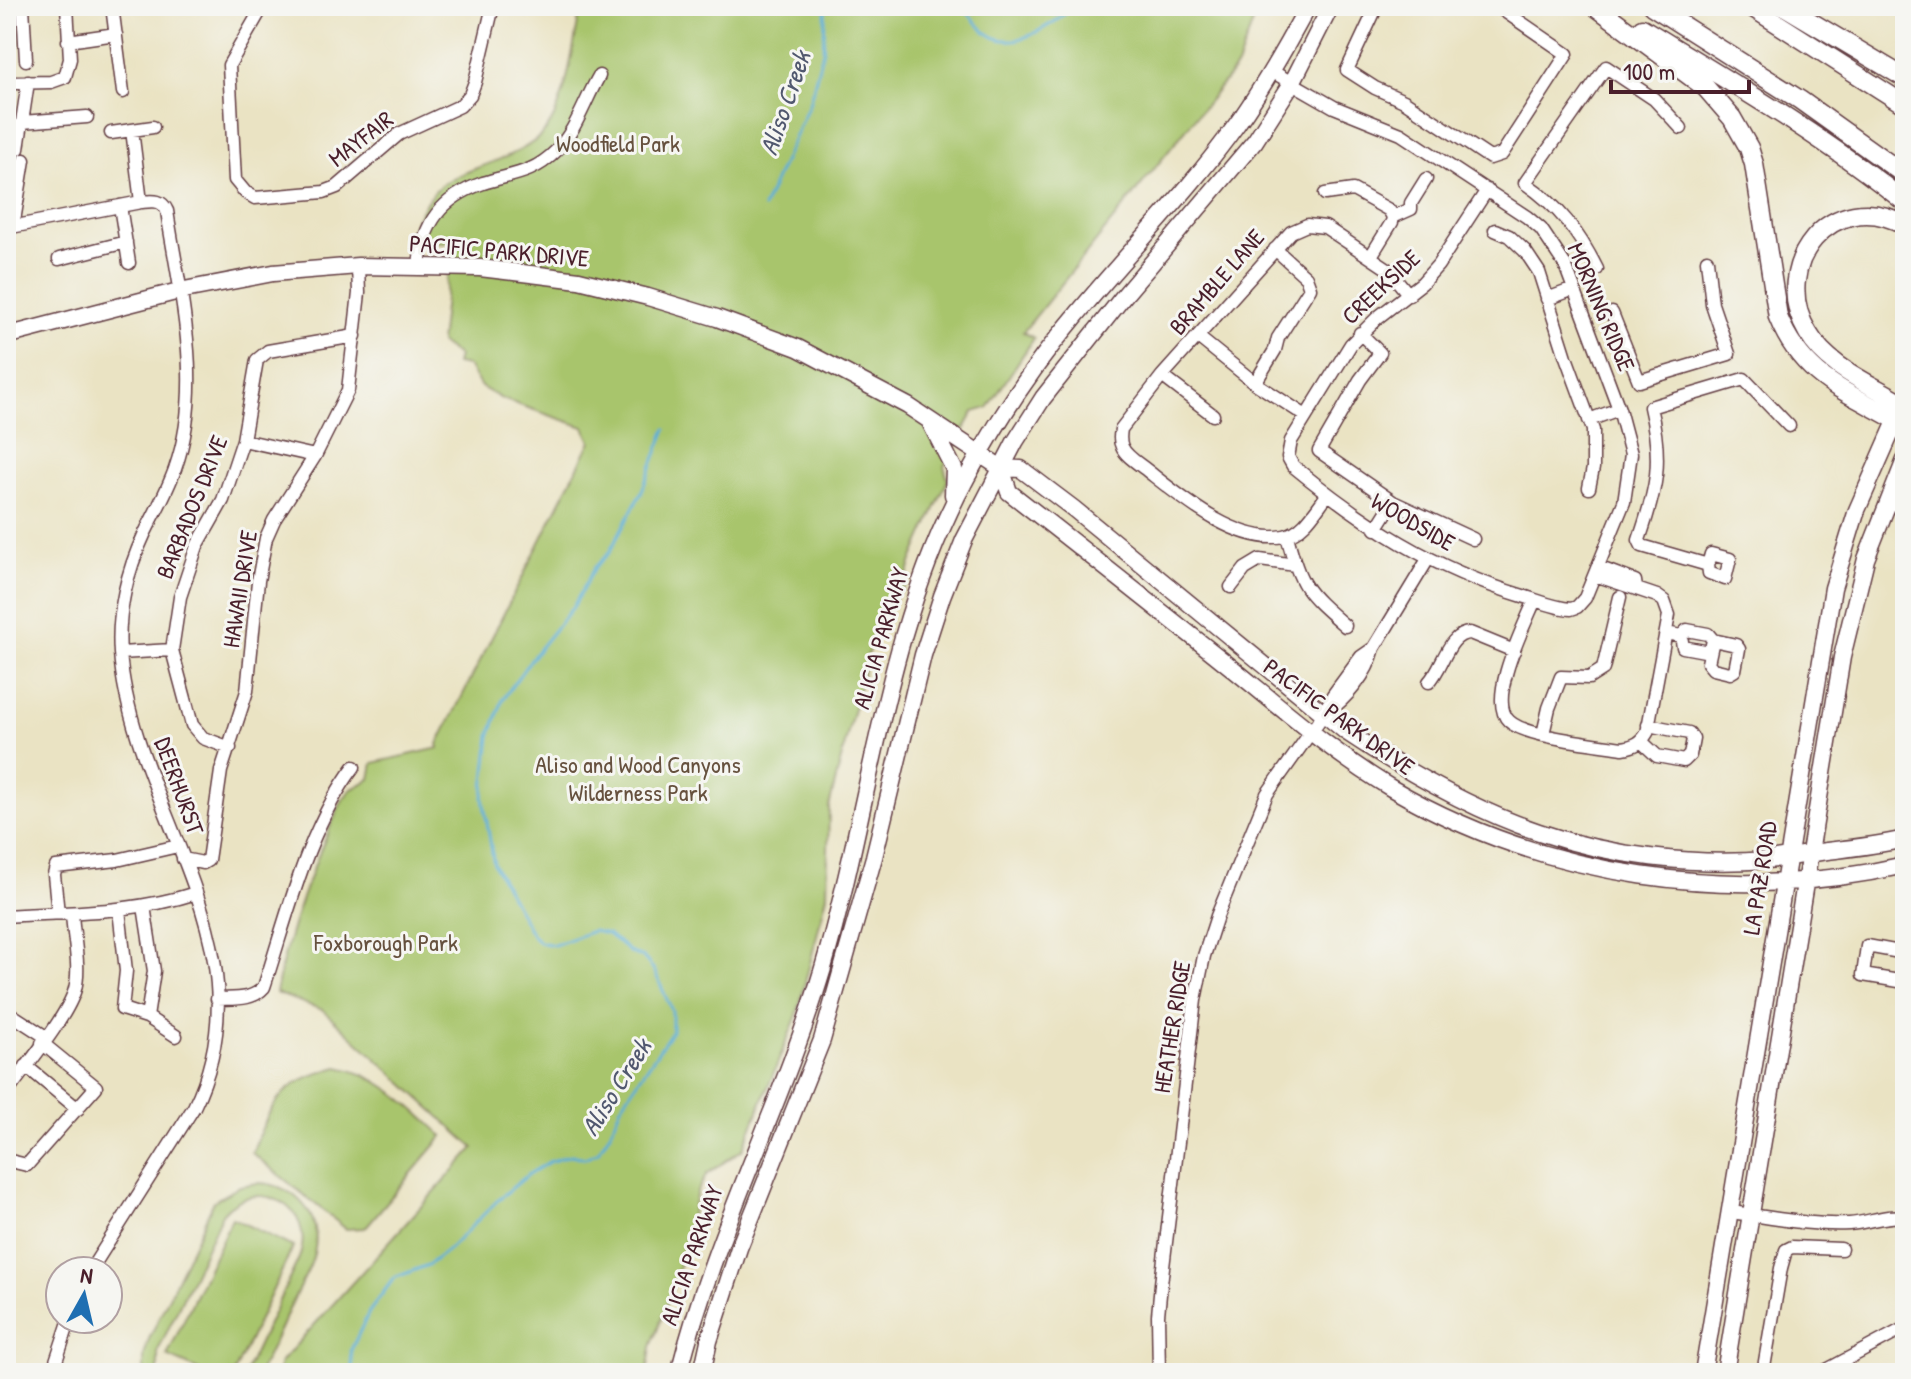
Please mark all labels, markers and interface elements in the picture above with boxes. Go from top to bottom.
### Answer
water label: Aliso Creek [750,44,819,159]
scale bar [1611,44,1749,94]
text: 100 m [1623,55,1675,87]
street label: MAYFAIR [321,103,399,174]
park label: Woodfield Park [556,127,680,159]
street label: BRAMBLE LANE [1161,221,1271,341]
street label: PACIFIC PARK DRIVE [408,226,590,274]
street label: MORNING RIDGE [1560,237,1644,376]
street label: CREEKSIDE [1334,241,1427,331]
street label: BARBADOS DRIVE [148,430,235,583]
street label: WOODSIDE [1366,484,1461,558]
street label: HAWAII DRIVE [214,528,264,650]
street label: ALICIA PARKWAY [845,563,916,712]
street label: PACIFIC PARK DRIVE [1258,650,1422,782]
street label: DEERHURST [148,733,213,839]
park label: Aliso and Wood Canyons Wilderness Park [535,748,741,808]
street label: LA PAZ ROAD [1734,818,1784,937]
park label: Foxborough Park [313,926,458,958]
street label: HEATHER RIDGE [1145,958,1197,1095]
water label: Aliso Creek [572,1030,660,1142]
street label: ALICIA PARKWAY [652,1180,730,1329]
north arrow [44,1255,124,1335]
text: N [79,1260,95,1291]

